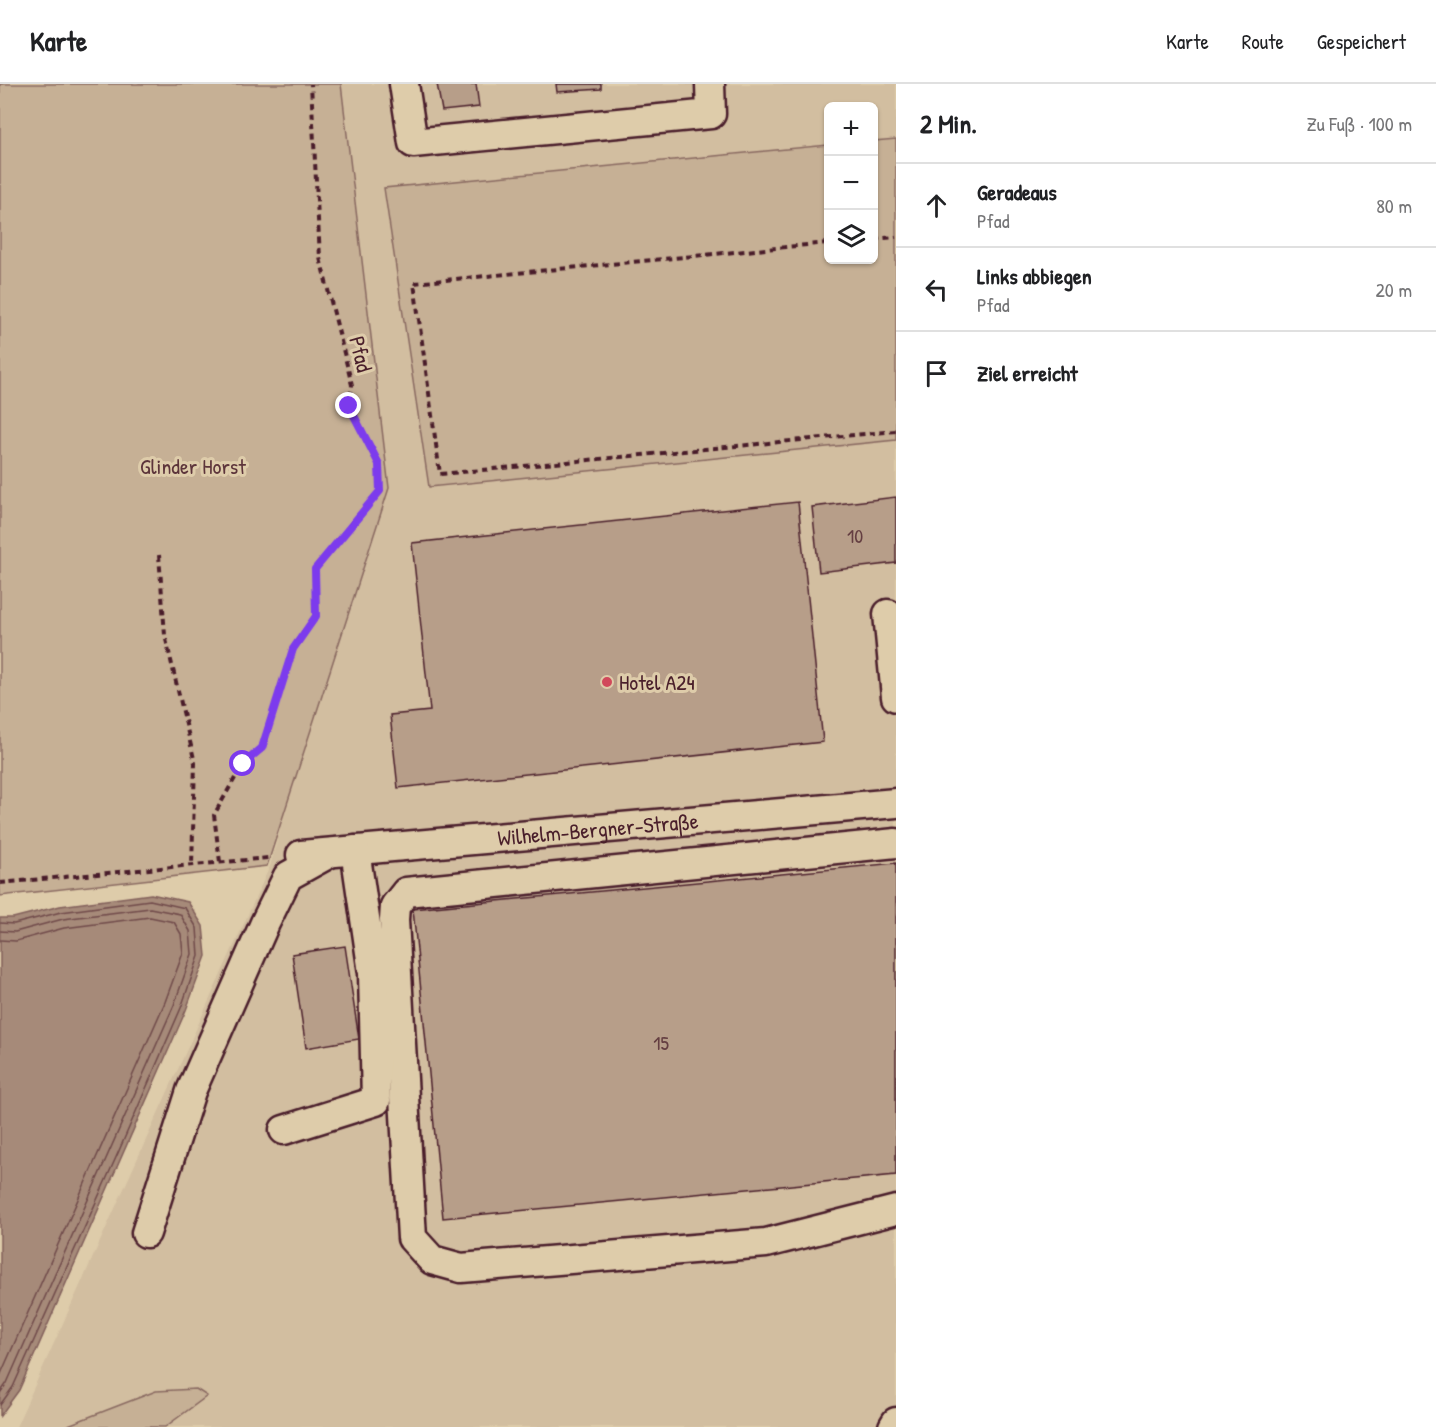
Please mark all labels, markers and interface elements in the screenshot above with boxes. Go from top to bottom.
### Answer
text: Karte [30,22,87,60]
text: Karte [1166,27,1209,56]
text: Route [1242,27,1284,56]
text: Gespeichert [1317,27,1406,56]
map controls [824,102,878,264]
button: + [824,102,878,156]
text: 2 Min. [920,106,977,141]
text: Zu Fuß · 100 m [1307,110,1412,137]
button: − [824,156,878,210]
text: Geradeaus [977,177,1057,207]
icon: ahead [920,189,953,222]
text: 80 m [1376,192,1412,219]
text: Pfad [977,207,1009,234]
button: layers [824,210,878,264]
text: Links abbiegen [977,261,1092,291]
icon: left [920,273,953,306]
text: 20 m [1375,276,1412,303]
text: Pfad [977,291,1009,318]
street label: Pfad [342,333,380,375]
icon: arrive [920,357,953,390]
text: Ziel erreicht [977,358,1077,388]
route end [335,392,361,418]
park label: Glinder Horst [140,451,246,481]
house number: 10 [847,522,863,549]
place label: Hotel A24 [619,667,695,697]
marker: Hotel A24 [600,675,614,689]
route start [229,750,255,776]
street label: Wilhelm-Bergner-Straße [496,805,700,853]
house number: 15 [653,1029,669,1056]

